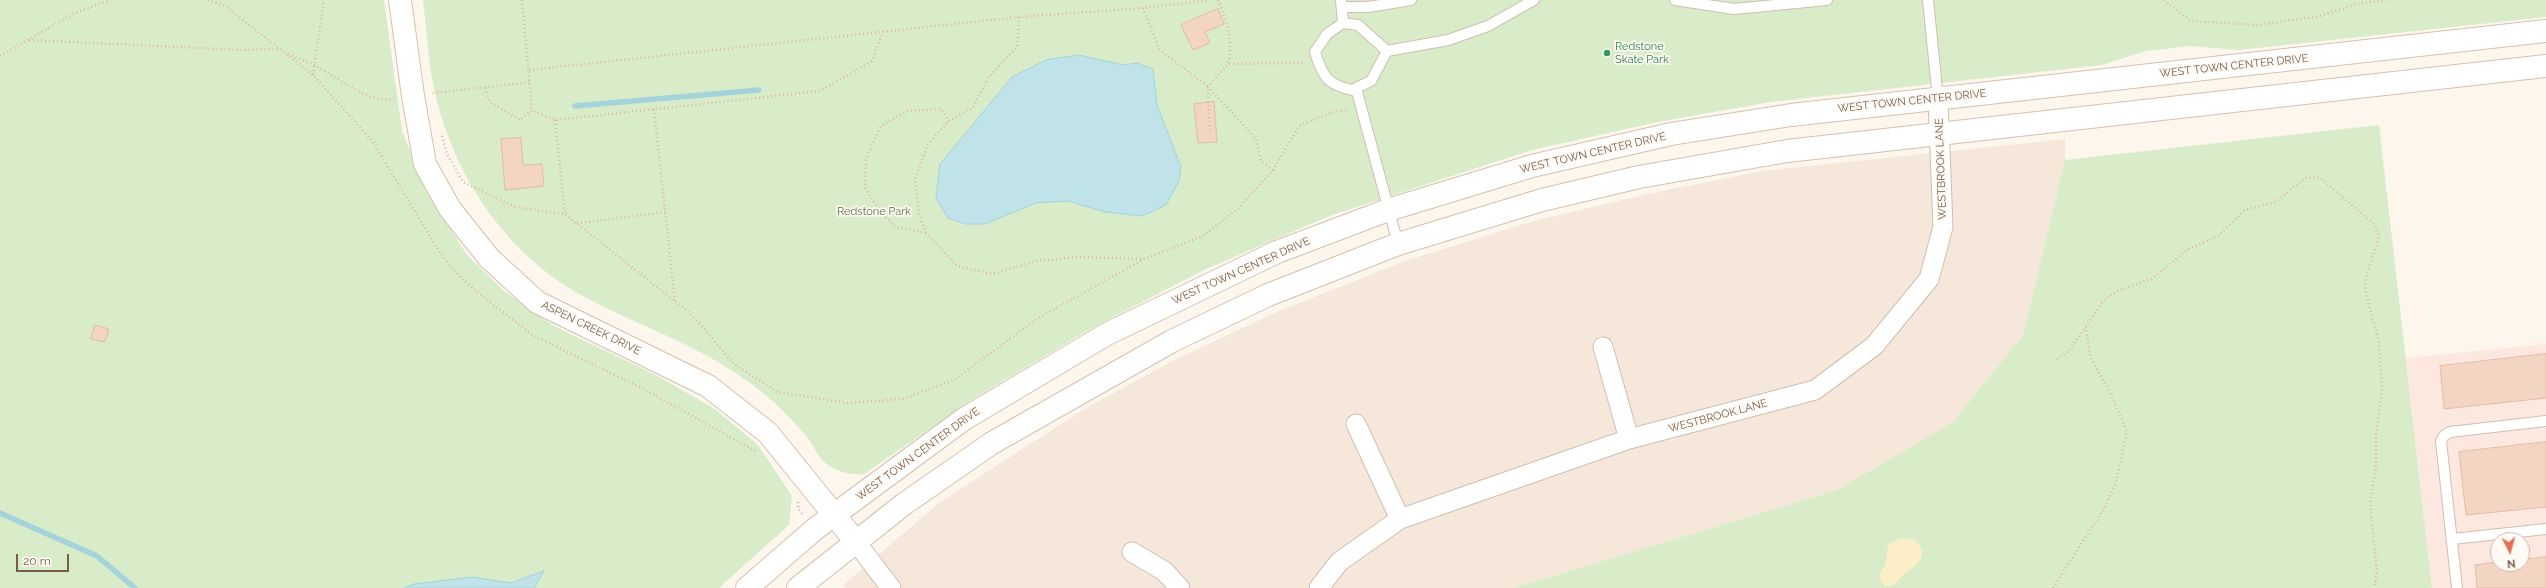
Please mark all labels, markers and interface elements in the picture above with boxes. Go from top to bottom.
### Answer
place label: Redstone Skate Park [1615,40,1669,66]
marker: Redstone Skate Park [1602,48,1612,58]
street label: WEST TOWN CENTER DRIVE [2159,52,2309,80]
street label: WEST TOWN CENTER DRIVE [1837,87,1987,115]
street label: WESTBROOK LANE [1933,118,1949,220]
street label: WEST TOWN CENTER DRIVE [1519,130,1667,176]
park label: Redstone Park [837,205,911,219]
street label: WEST TOWN CENTER DRIVE [1170,235,1312,307]
street label: ASPEN CREEK DRIVE [539,298,643,358]
street label: WESTBROOK LANE [1667,396,1769,436]
street label: WEST TOWN CENTER DRIVE [854,405,982,503]
north arrow [2490,532,2530,572]
scale bar [18,546,71,572]
text: 20 m [23,554,51,568]
text: N [2506,557,2516,570]

